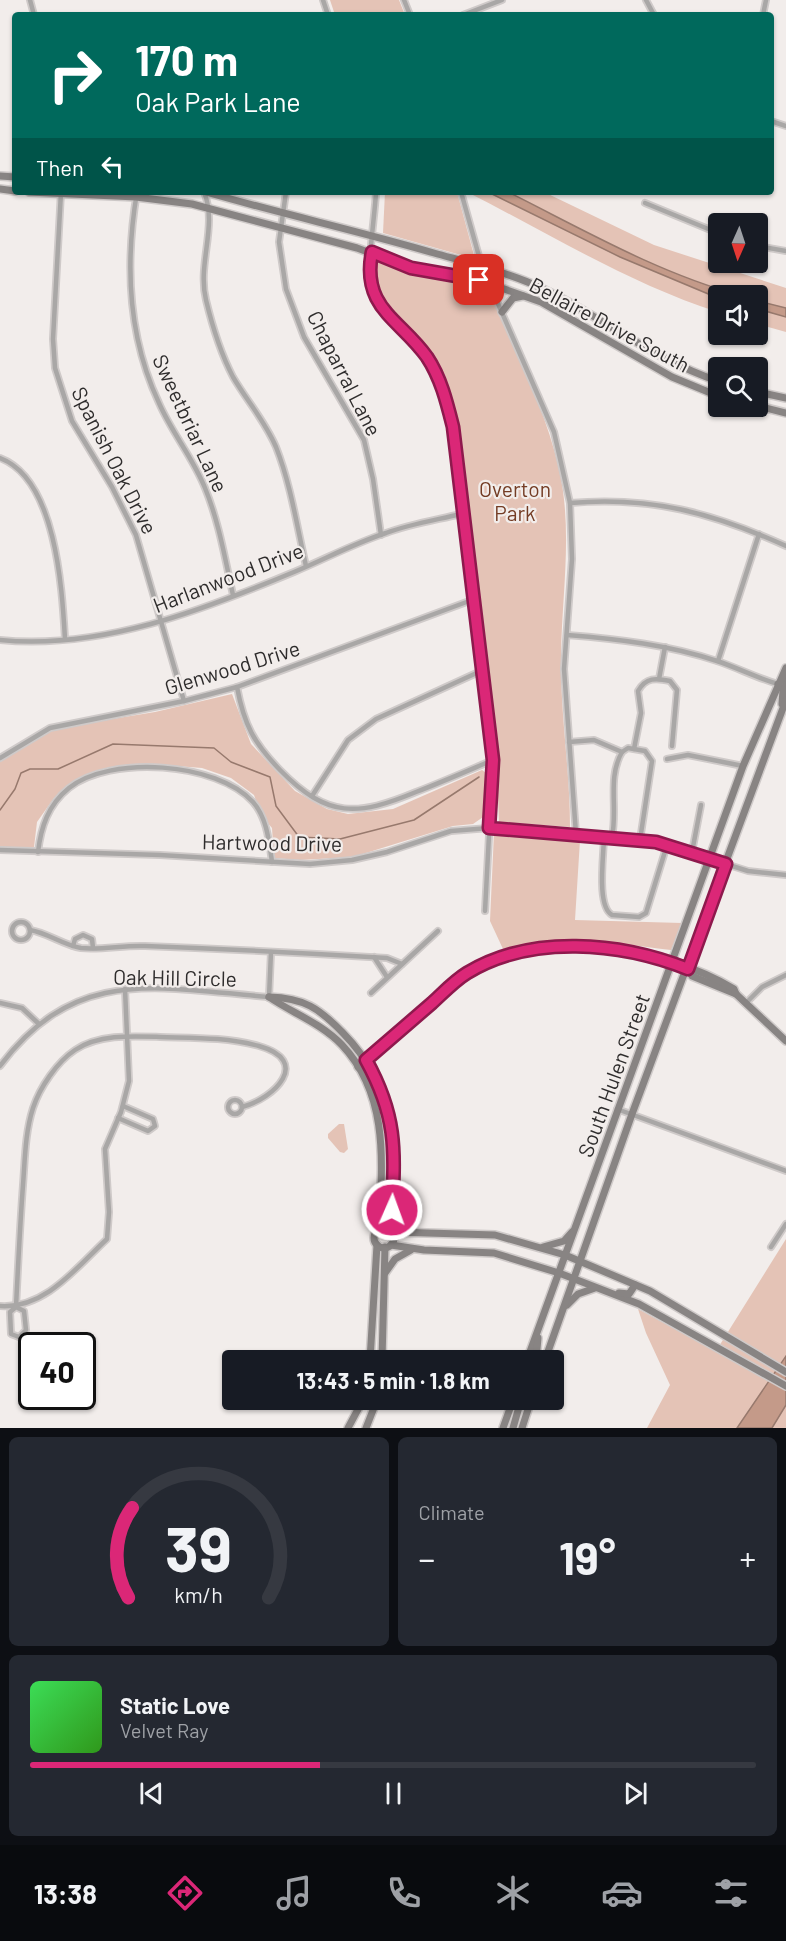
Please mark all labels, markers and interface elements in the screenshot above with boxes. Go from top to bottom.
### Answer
text: 170 m [135,34,238,84]
icon: right [36,36,114,114]
text: Oak Park Lane [135,85,301,117]
icon: left [96,150,129,183]
text: Then [36,154,84,180]
north arrow [708,213,768,273]
map controls [708,213,768,417]
pin [453,254,504,305]
icon: arrive [462,263,495,296]
street label: Bellaire Drive South [526,271,694,377]
button: sound [708,285,768,345]
street label: Chaparral Lane [303,306,387,440]
street label: Sweetbriar Lane [148,350,234,496]
button: search [708,357,768,417]
street label: Spanish Oak Drive [67,382,163,538]
park label: Overton Park [479,476,551,525]
street label: Harlanwood Drive [149,537,307,617]
street label: Glenwood Drive [161,635,303,699]
street label: Hartwood Drive [202,828,342,856]
street label: Oak Hill Circle [113,963,237,991]
street label: South Hulen Street [572,990,654,1160]
position arrow [360,1178,424,1242]
speed limit sign: 40 [18,1332,96,1410]
text: 13:43 · 5 min · 1.8 km [296,1367,490,1393]
text: Climate [419,1500,485,1524]
text: 39 [165,1510,232,1584]
text: 19° [559,1530,616,1584]
text: − [419,1538,435,1578]
text: + [740,1538,756,1578]
text: km/h [174,1583,223,1608]
text: Static Love [120,1692,230,1718]
text: Velvet Ray [120,1718,209,1742]
icon: previous [135,1777,168,1810]
icon: pause [377,1777,410,1810]
icon: next [619,1777,652,1810]
icon: directions [164,1872,206,1914]
icon: music [273,1872,315,1914]
icon: phone [383,1872,425,1914]
icon: climate [492,1872,534,1914]
icon: car [601,1872,643,1914]
icon: filters [710,1872,752,1914]
text: 13:38 [34,1877,97,1909]

